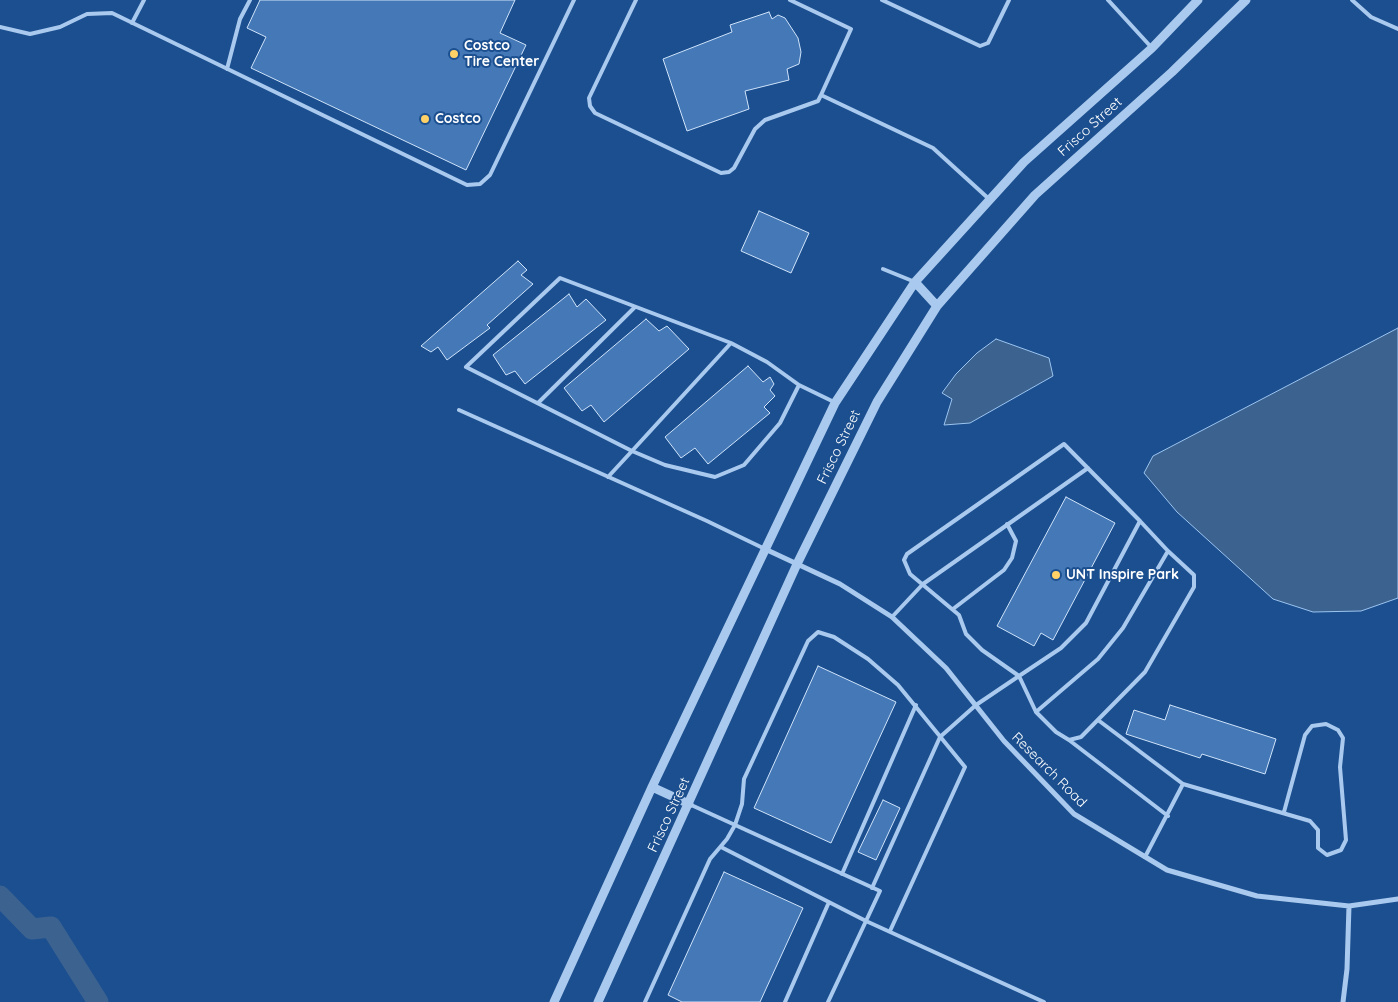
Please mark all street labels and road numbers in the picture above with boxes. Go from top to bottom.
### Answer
street label: Frisco Street [1054,94,1126,160]
street label: Frisco Street [814,407,864,487]
street label: Research Road [1008,729,1090,811]
street label: Frisco Street [644,775,694,855]

